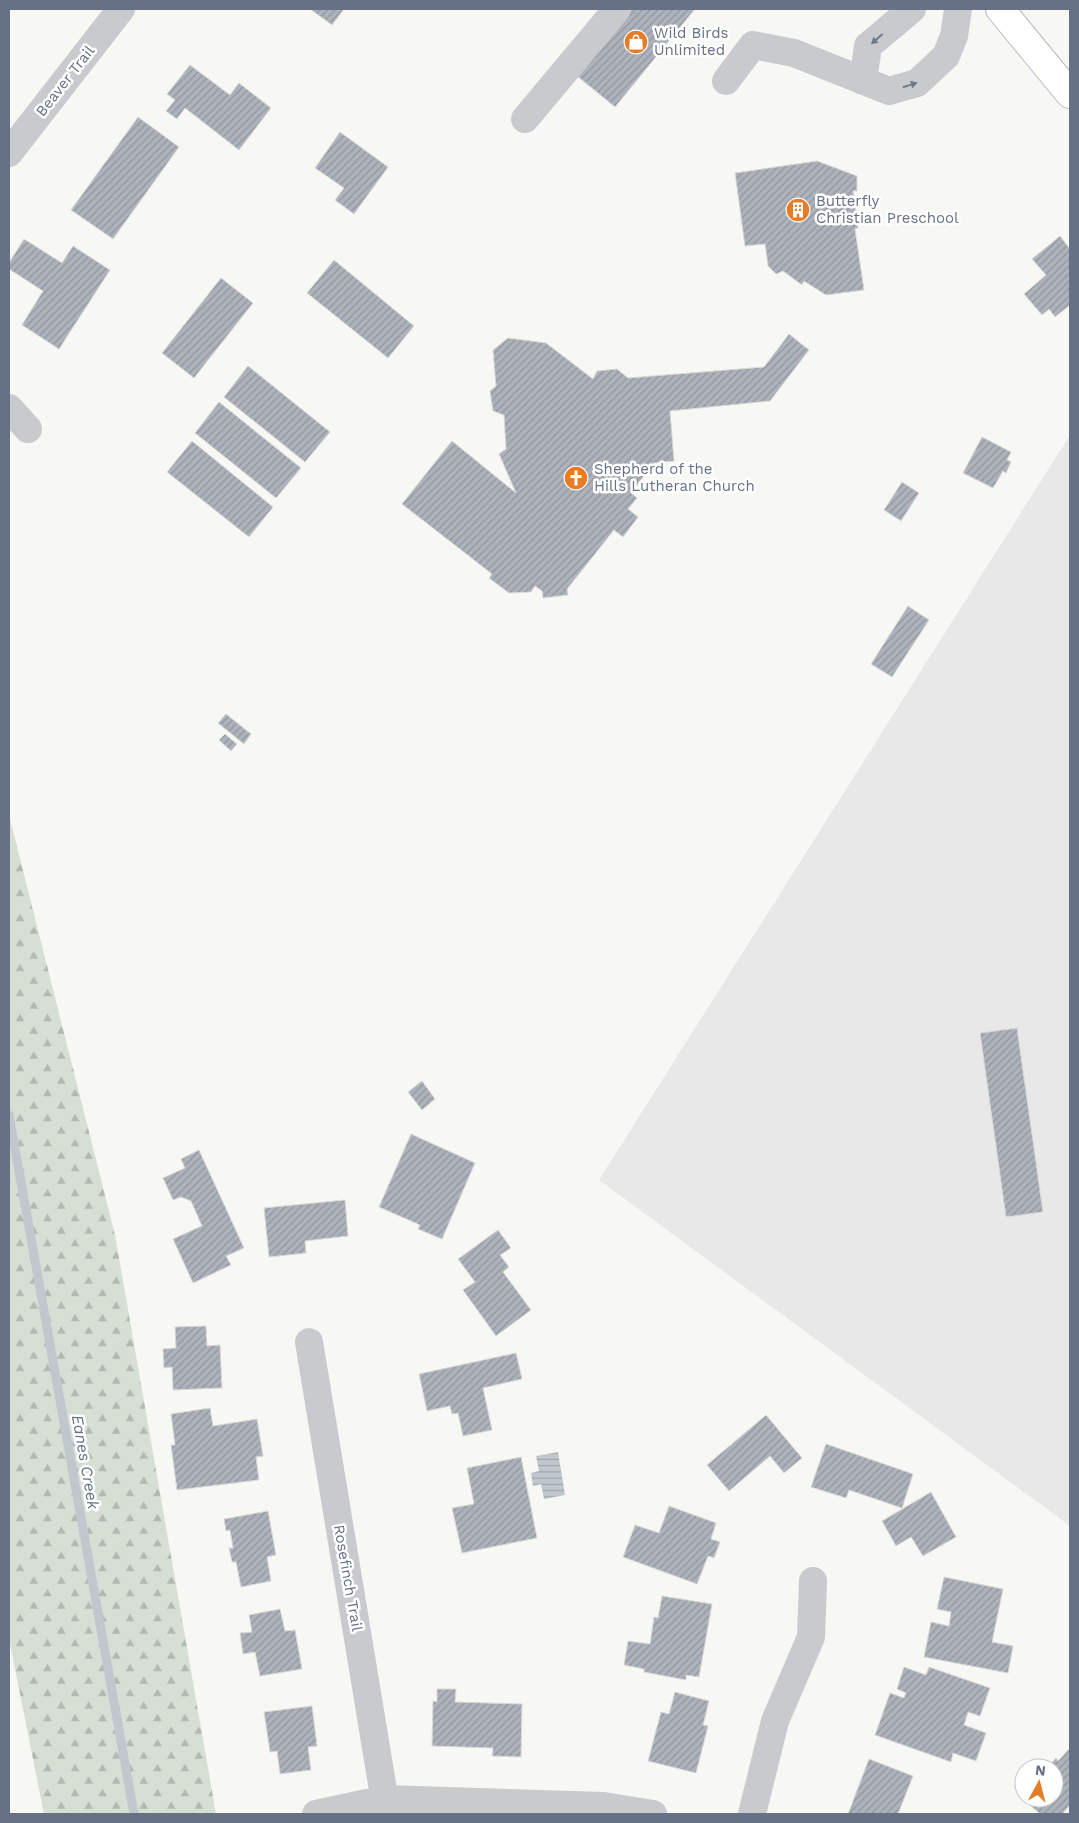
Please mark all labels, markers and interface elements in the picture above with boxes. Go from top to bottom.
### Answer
place label: Wild Birds Unlimited [654,24,729,59]
shop icon: Wild Birds Unlimited [623,29,649,55]
one-way arrow [871,33,883,45]
street label: Beaver Trail [32,42,98,120]
one-way arrow [902,80,917,88]
place label: Butterfly Christian Preschool [816,192,959,227]
building icon: Butterfly Christian Preschool [785,197,811,223]
place label: Shepherd of the Hills Lutheran Church [594,460,755,495]
church icon: Shepherd of the Hills Lutheran Church [563,465,589,491]
water label: Eanes Creek [68,1413,103,1512]
street label: Rosefinch Trail [330,1523,366,1633]
north arrow [1014,1758,1064,1808]
text: N [1034,1762,1047,1779]

